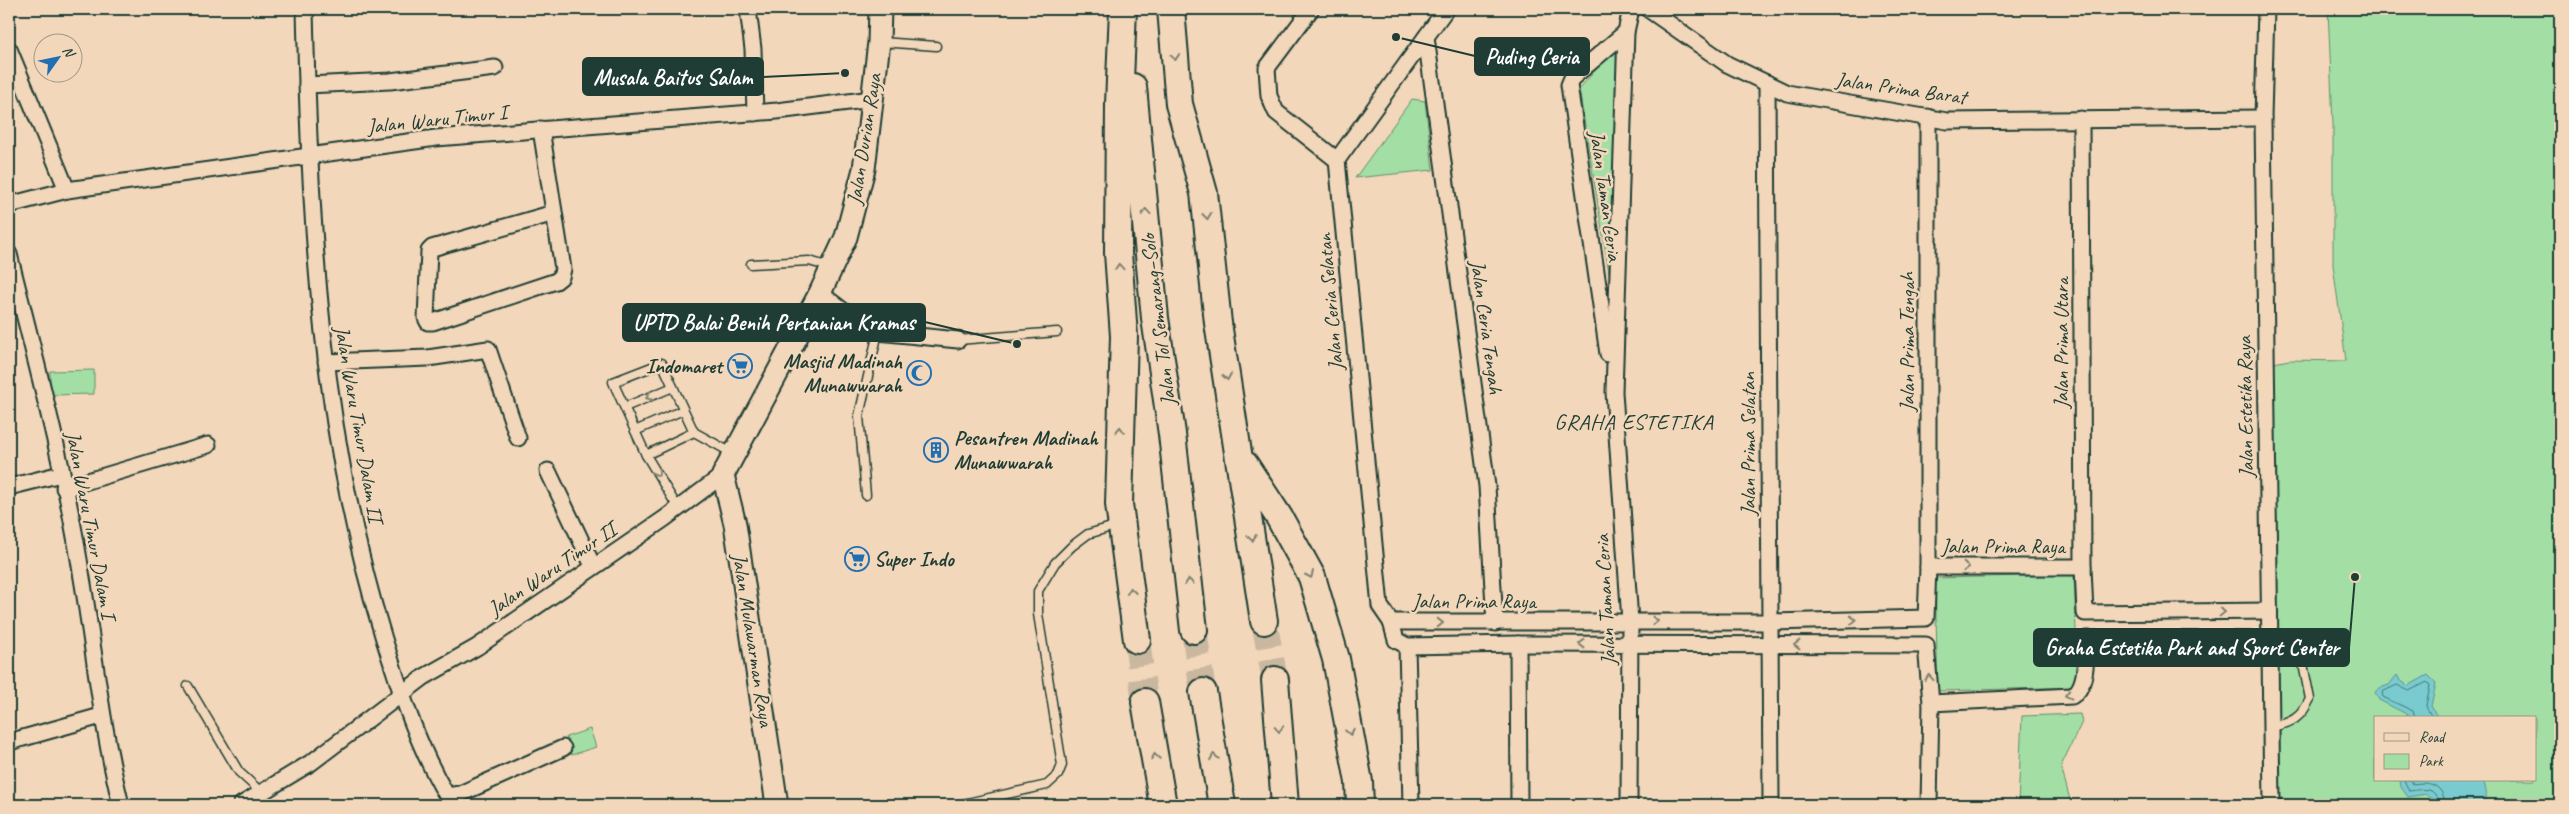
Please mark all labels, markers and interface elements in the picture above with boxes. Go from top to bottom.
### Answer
north arrow [32,32,82,82]
callout: Puding Ceria [1475,38,1589,75]
text: N [59,43,79,61]
text: Puding Ceria [1485,43,1581,71]
one-way arrow [1169,54,1180,62]
callout: Musala Baitus Salam [583,58,763,95]
text: Musala Baitus Salam [593,64,754,92]
street label: Jalan Prima Barat [1833,66,1971,110]
street label: Jalan Durian Raya [841,70,887,207]
street label: Jalan Waru Timur I [365,98,513,139]
street label: Jalan Taman Ceria [1584,128,1628,265]
one-way arrow [1141,208,1152,216]
one-way arrow [1201,212,1212,220]
street label: Jalan Tol Semarang–Solo [1134,230,1182,408]
street label: Jalan Ceria Selatan [1311,231,1349,373]
street label: Jalan Ceria Tengah [1465,257,1509,396]
one-way arrow [1114,263,1125,271]
street label: Jalan Prima Tengah [1894,271,1920,413]
street label: Jalan Prima Utara [2048,275,2074,409]
callout: UPTD Balai Benih Pertanian Kramas [623,304,925,341]
text: UPTD Balai Benih Pertanian Kramas [633,309,917,337]
street label: Jalan Waru Timur Dalam II [329,323,390,529]
street label: Jalan Estetika Raya [2231,334,2259,479]
place label: Masjid Madinah Munawwarah [783,348,903,398]
place label: Indomaret [646,353,725,379]
supermarket icon: Indomaret [727,353,753,379]
mosque icon: Masjid Madinah Munawwarah [906,360,932,386]
street label: Jalan Prima Selatan [1735,372,1761,517]
one-way arrow [1221,374,1232,382]
one-way arrow [645,391,654,402]
district label: GRAHA ESTETIKA [1554,408,1714,436]
place label: Pesantren Madinah Munawwarah [954,425,1099,475]
one-way arrow [1115,425,1126,433]
street label: Jalan Waru Timur Dalam I [60,428,123,625]
building icon: Pesantren Madinah Munawwarah [923,437,949,463]
one-way arrow [651,468,661,477]
street label: Jalan Waru Timur II [482,514,625,622]
street label: Jalan Taman Ceria [1588,532,1621,667]
one-way arrow [1246,533,1256,542]
street label: Jalan Prima Raya [1940,533,2067,559]
supermarket icon: Super Indo [844,546,870,572]
place label: Super Indo [874,546,955,572]
street label: Jalan Mulawarman Raya [726,551,780,730]
one-way arrow [1962,562,1970,572]
one-way arrow [1304,570,1315,579]
one-way arrow [1184,578,1195,586]
one-way arrow [1126,587,1136,596]
street label: Jalan Prima Raya [1411,588,1538,614]
one-way arrow [2218,607,2226,617]
one-way arrow [1849,615,1857,625]
one-way arrow [1652,616,1659,626]
one-way arrow [1436,618,1444,628]
callout: Graha Estetika Park and Sport Center [2034,629,2349,666]
text: Graha Estetika Park and Sport Center [2045,634,2342,662]
one-way arrow [1578,639,1586,649]
one-way arrow [1793,640,1800,650]
one-way arrow [1923,674,1934,682]
one-way arrow [2064,689,2072,700]
legend [2374,716,2536,782]
one-way arrow [1273,725,1284,733]
one-way arrow [1344,728,1355,737]
text: Road [2419,728,2446,747]
text: Park [2419,752,2444,771]
one-way arrow [1150,753,1160,762]
one-way arrow [1209,753,1220,761]

